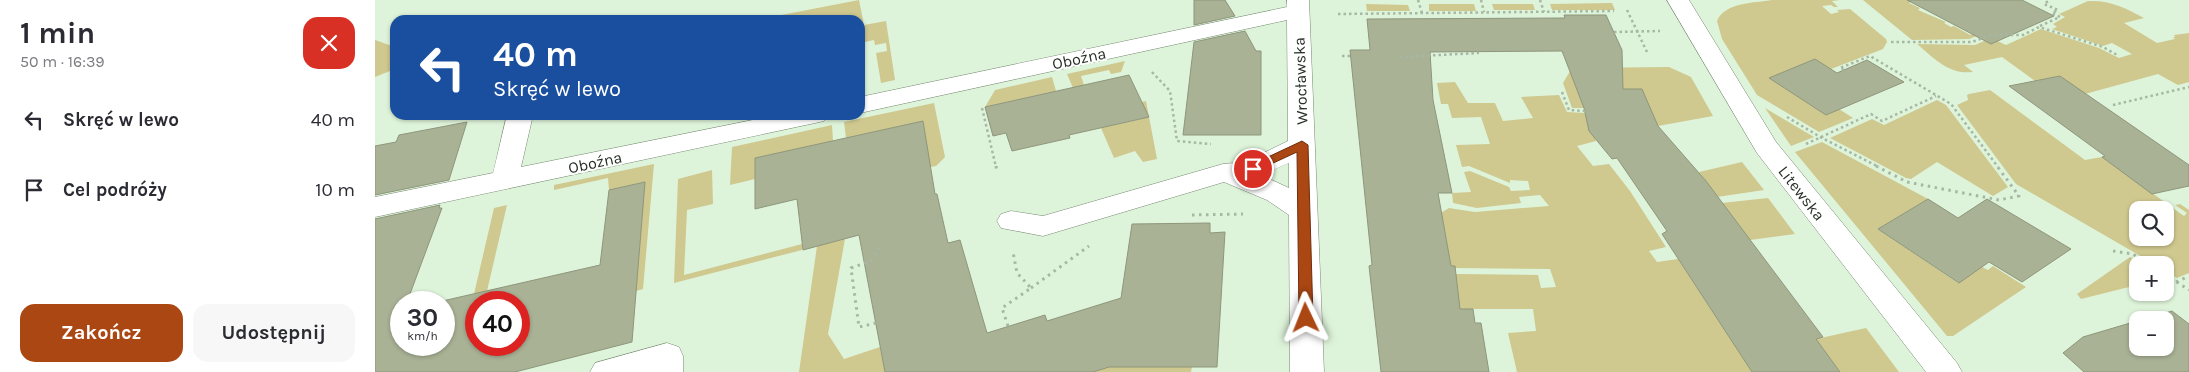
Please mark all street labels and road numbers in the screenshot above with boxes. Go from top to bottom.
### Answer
street label: Wrocławska [1289,37,1312,125]
street label: Oboźna [1050,44,1108,73]
street label: Oboźna [566,148,624,177]
street label: Litewska [1774,162,1829,224]

